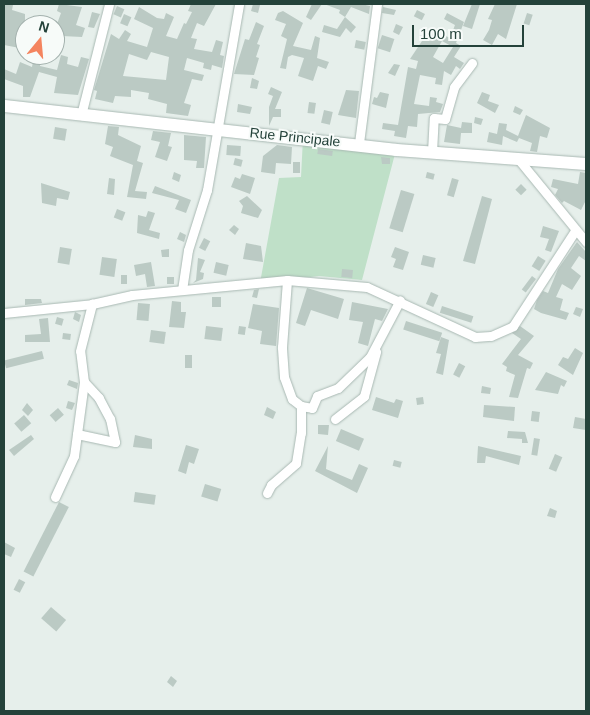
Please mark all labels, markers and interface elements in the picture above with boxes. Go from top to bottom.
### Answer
north arrow [15,15,65,65]
scale bar [415,15,528,47]
text: N [37,17,51,36]
text: 100 m [420,25,462,42]
street label: Rue Principale [249,124,341,150]

